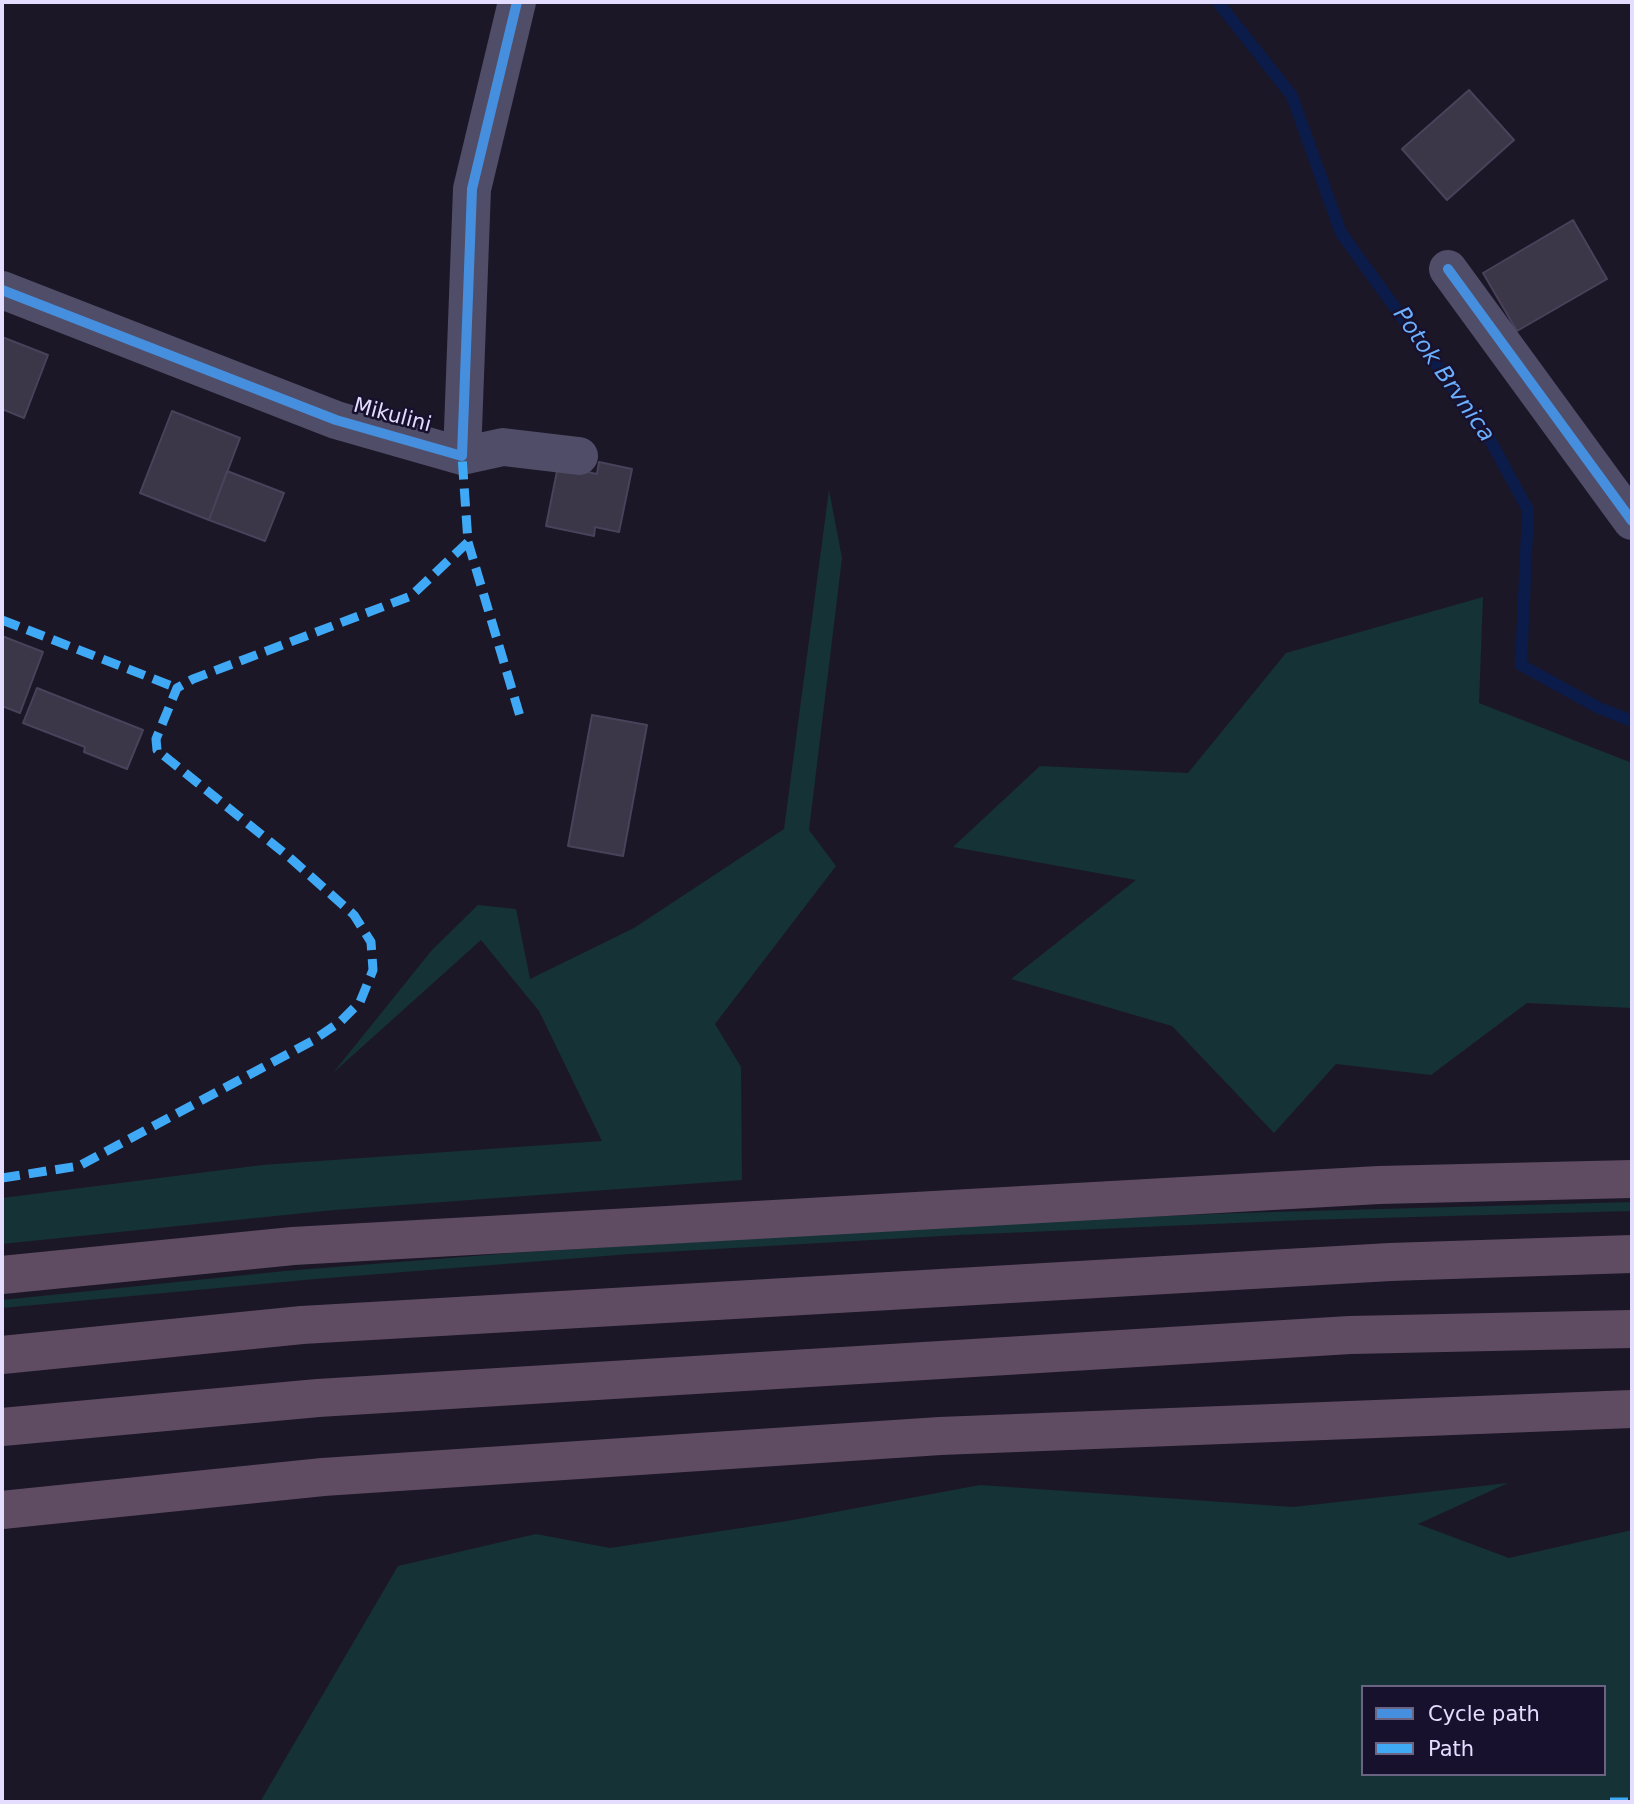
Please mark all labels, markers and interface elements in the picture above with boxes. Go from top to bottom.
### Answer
water label: Potok Brvnica [1386,302,1500,448]
street label: Mikulini [350,394,434,438]
legend [1361,1685,1606,1776]
text: Cycle path [1428,1702,1540,1726]
text: Path [1428,1737,1474,1761]

